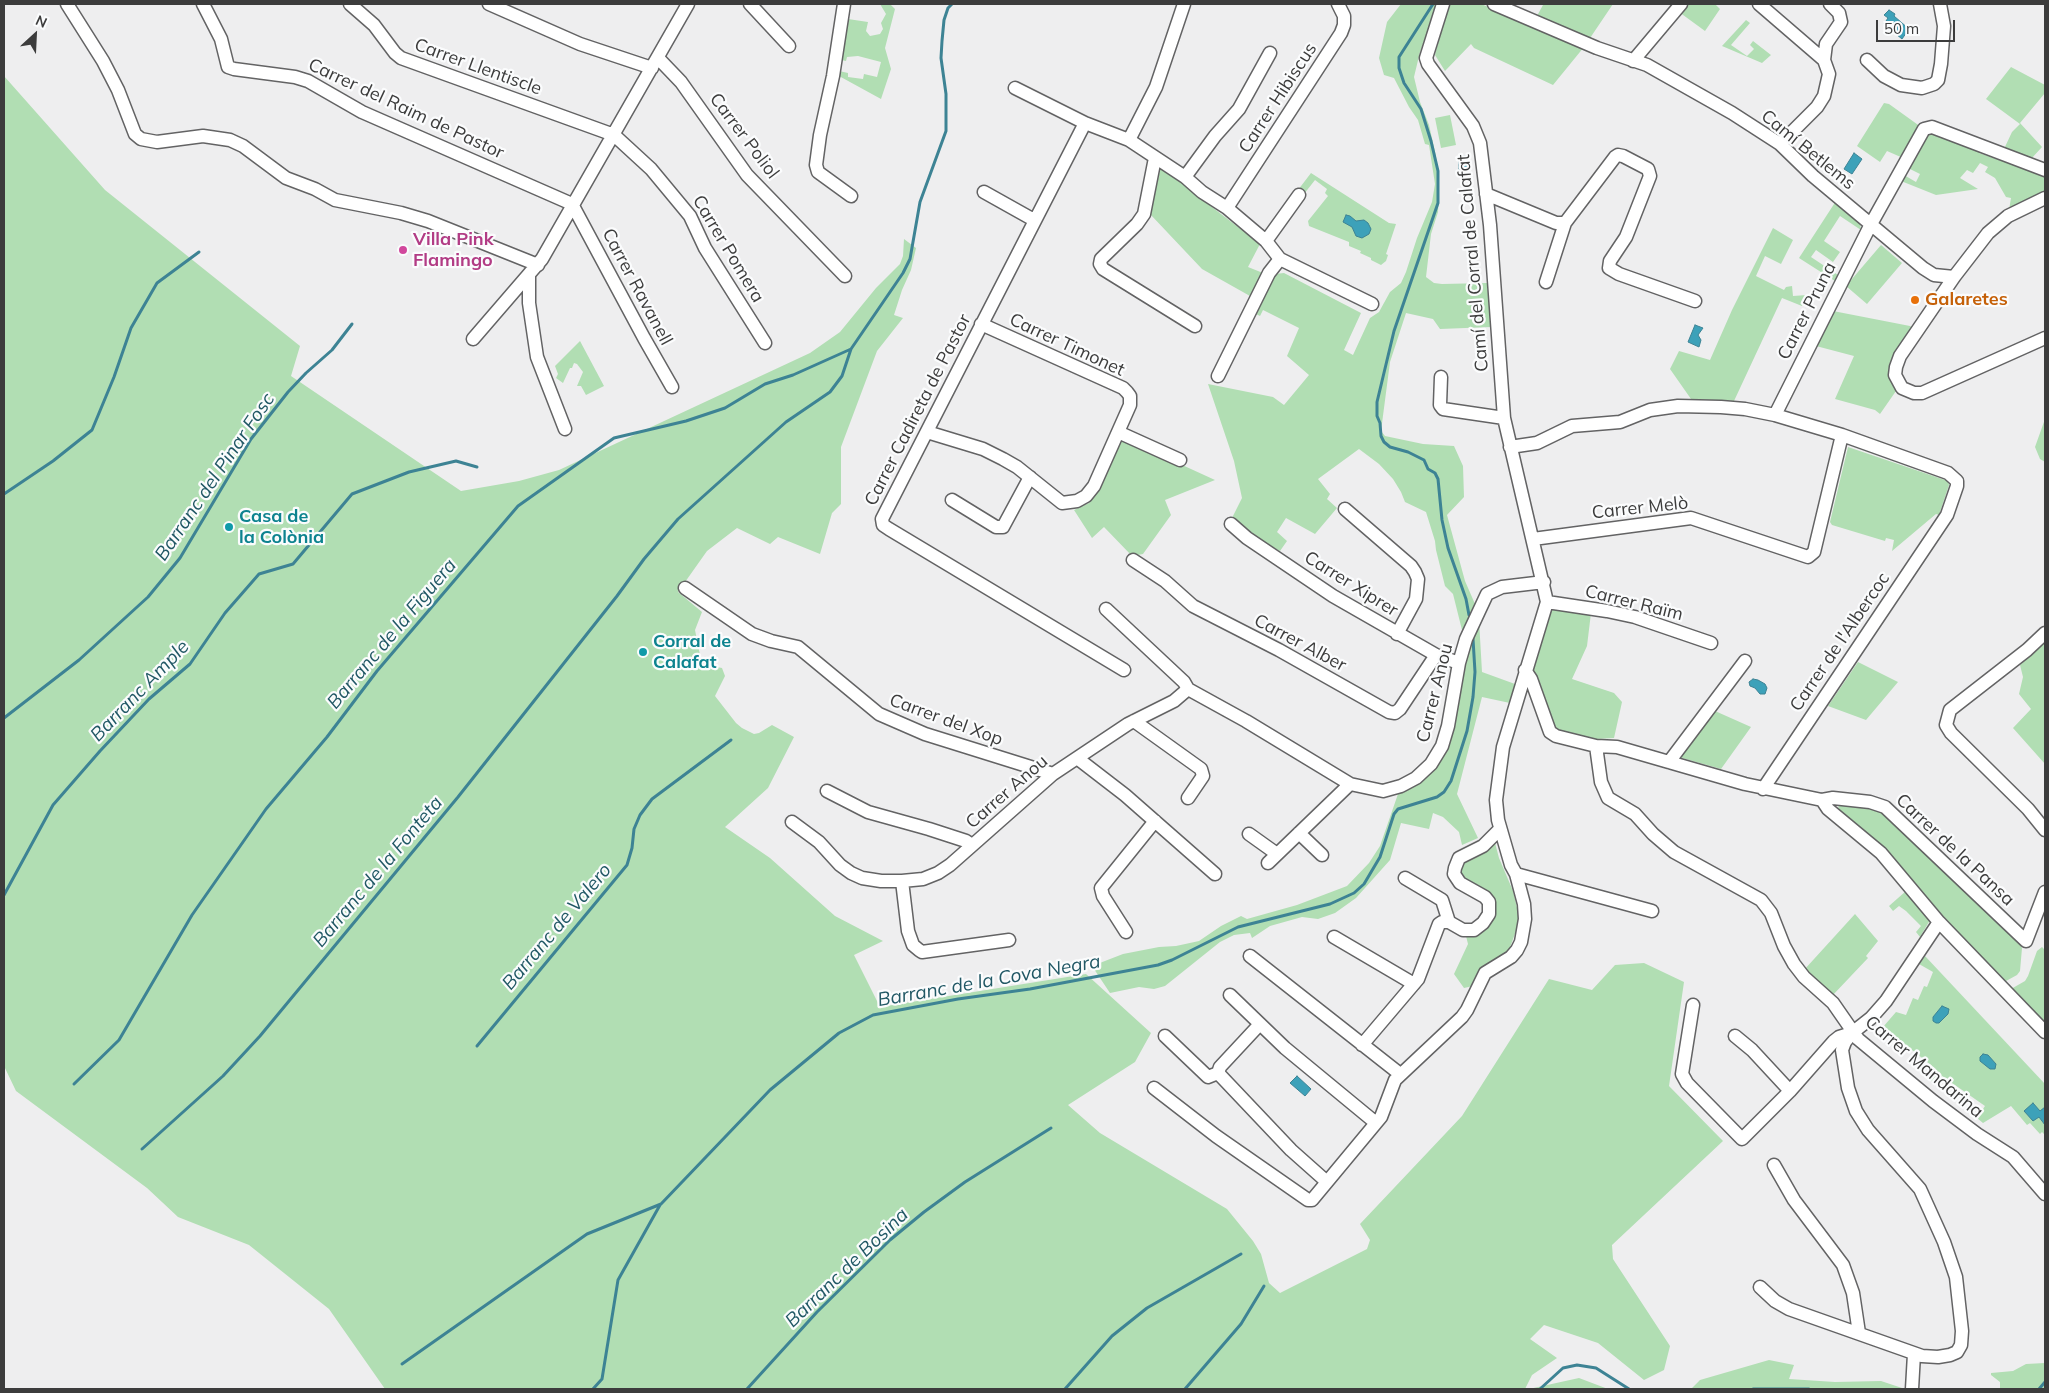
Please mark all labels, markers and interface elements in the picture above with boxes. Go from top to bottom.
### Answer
north arrow [10,10,60,60]
scale bar [1879,10,1958,42]
text: N [33,11,50,32]
text: 50 m [1884,19,1919,38]
street label: Carrer Llentiscle [411,34,545,100]
street label: Carrer Hibiscus [1234,39,1322,157]
street label: Carrer del Raim de Pastor [305,54,507,164]
street label: Carrer Poliol [705,89,783,183]
street label: Camí Betlems [1757,106,1859,194]
street label: Camí del Corral de Calafat [1453,153,1493,373]
street label: Carrer Pomera [688,191,768,307]
street label: Carrer Ravanell [597,225,677,349]
place label: Villa Pink Flamingo [413,229,494,272]
marker: Villa Pink Flamingo [397,244,409,256]
street label: Carrer Pruna [1773,259,1841,363]
place label: Galaretes [1925,289,2008,311]
marker: Galaretes [1909,294,1921,306]
street label: Carrer Timonet [1006,309,1128,381]
street label: Carrer Cadireta de Pastor [860,311,976,509]
water label: Barranc del Pinar Fosc [150,389,280,565]
street label: Carrer Melò [1591,492,1689,524]
place label: Casa de la Colònia [239,506,324,548]
marker: Casa de la Colònia [223,521,235,533]
street label: Carrer Xiprer [1300,547,1402,621]
water label: Barranc de la Figuera [323,554,461,714]
street label: Carrer de l'Albercoc [1786,568,1894,716]
street label: Carrer Raïm [1583,580,1685,626]
street label: Carrer Alber [1250,610,1350,676]
place label: Corral de Calafat [653,631,731,674]
water label: Barranc Ample [86,636,194,746]
street label: Carrer Anou [1412,641,1458,745]
marker: Corral de Calafat [637,646,649,658]
street label: Carrer del Xop [886,689,1006,751]
street label: Carrer Anou [962,751,1052,833]
street label: Carrer de la Pansa [1891,790,2019,910]
water label: Barranc de la Fonteta [308,792,448,952]
water label: Barranc de Valero [498,859,616,995]
water label: Barranc de la Cova Negra [876,950,1102,1012]
street label: Carrer Mandarina [1861,1011,1987,1123]
water label: Barranc de Bosina [781,1204,913,1332]

